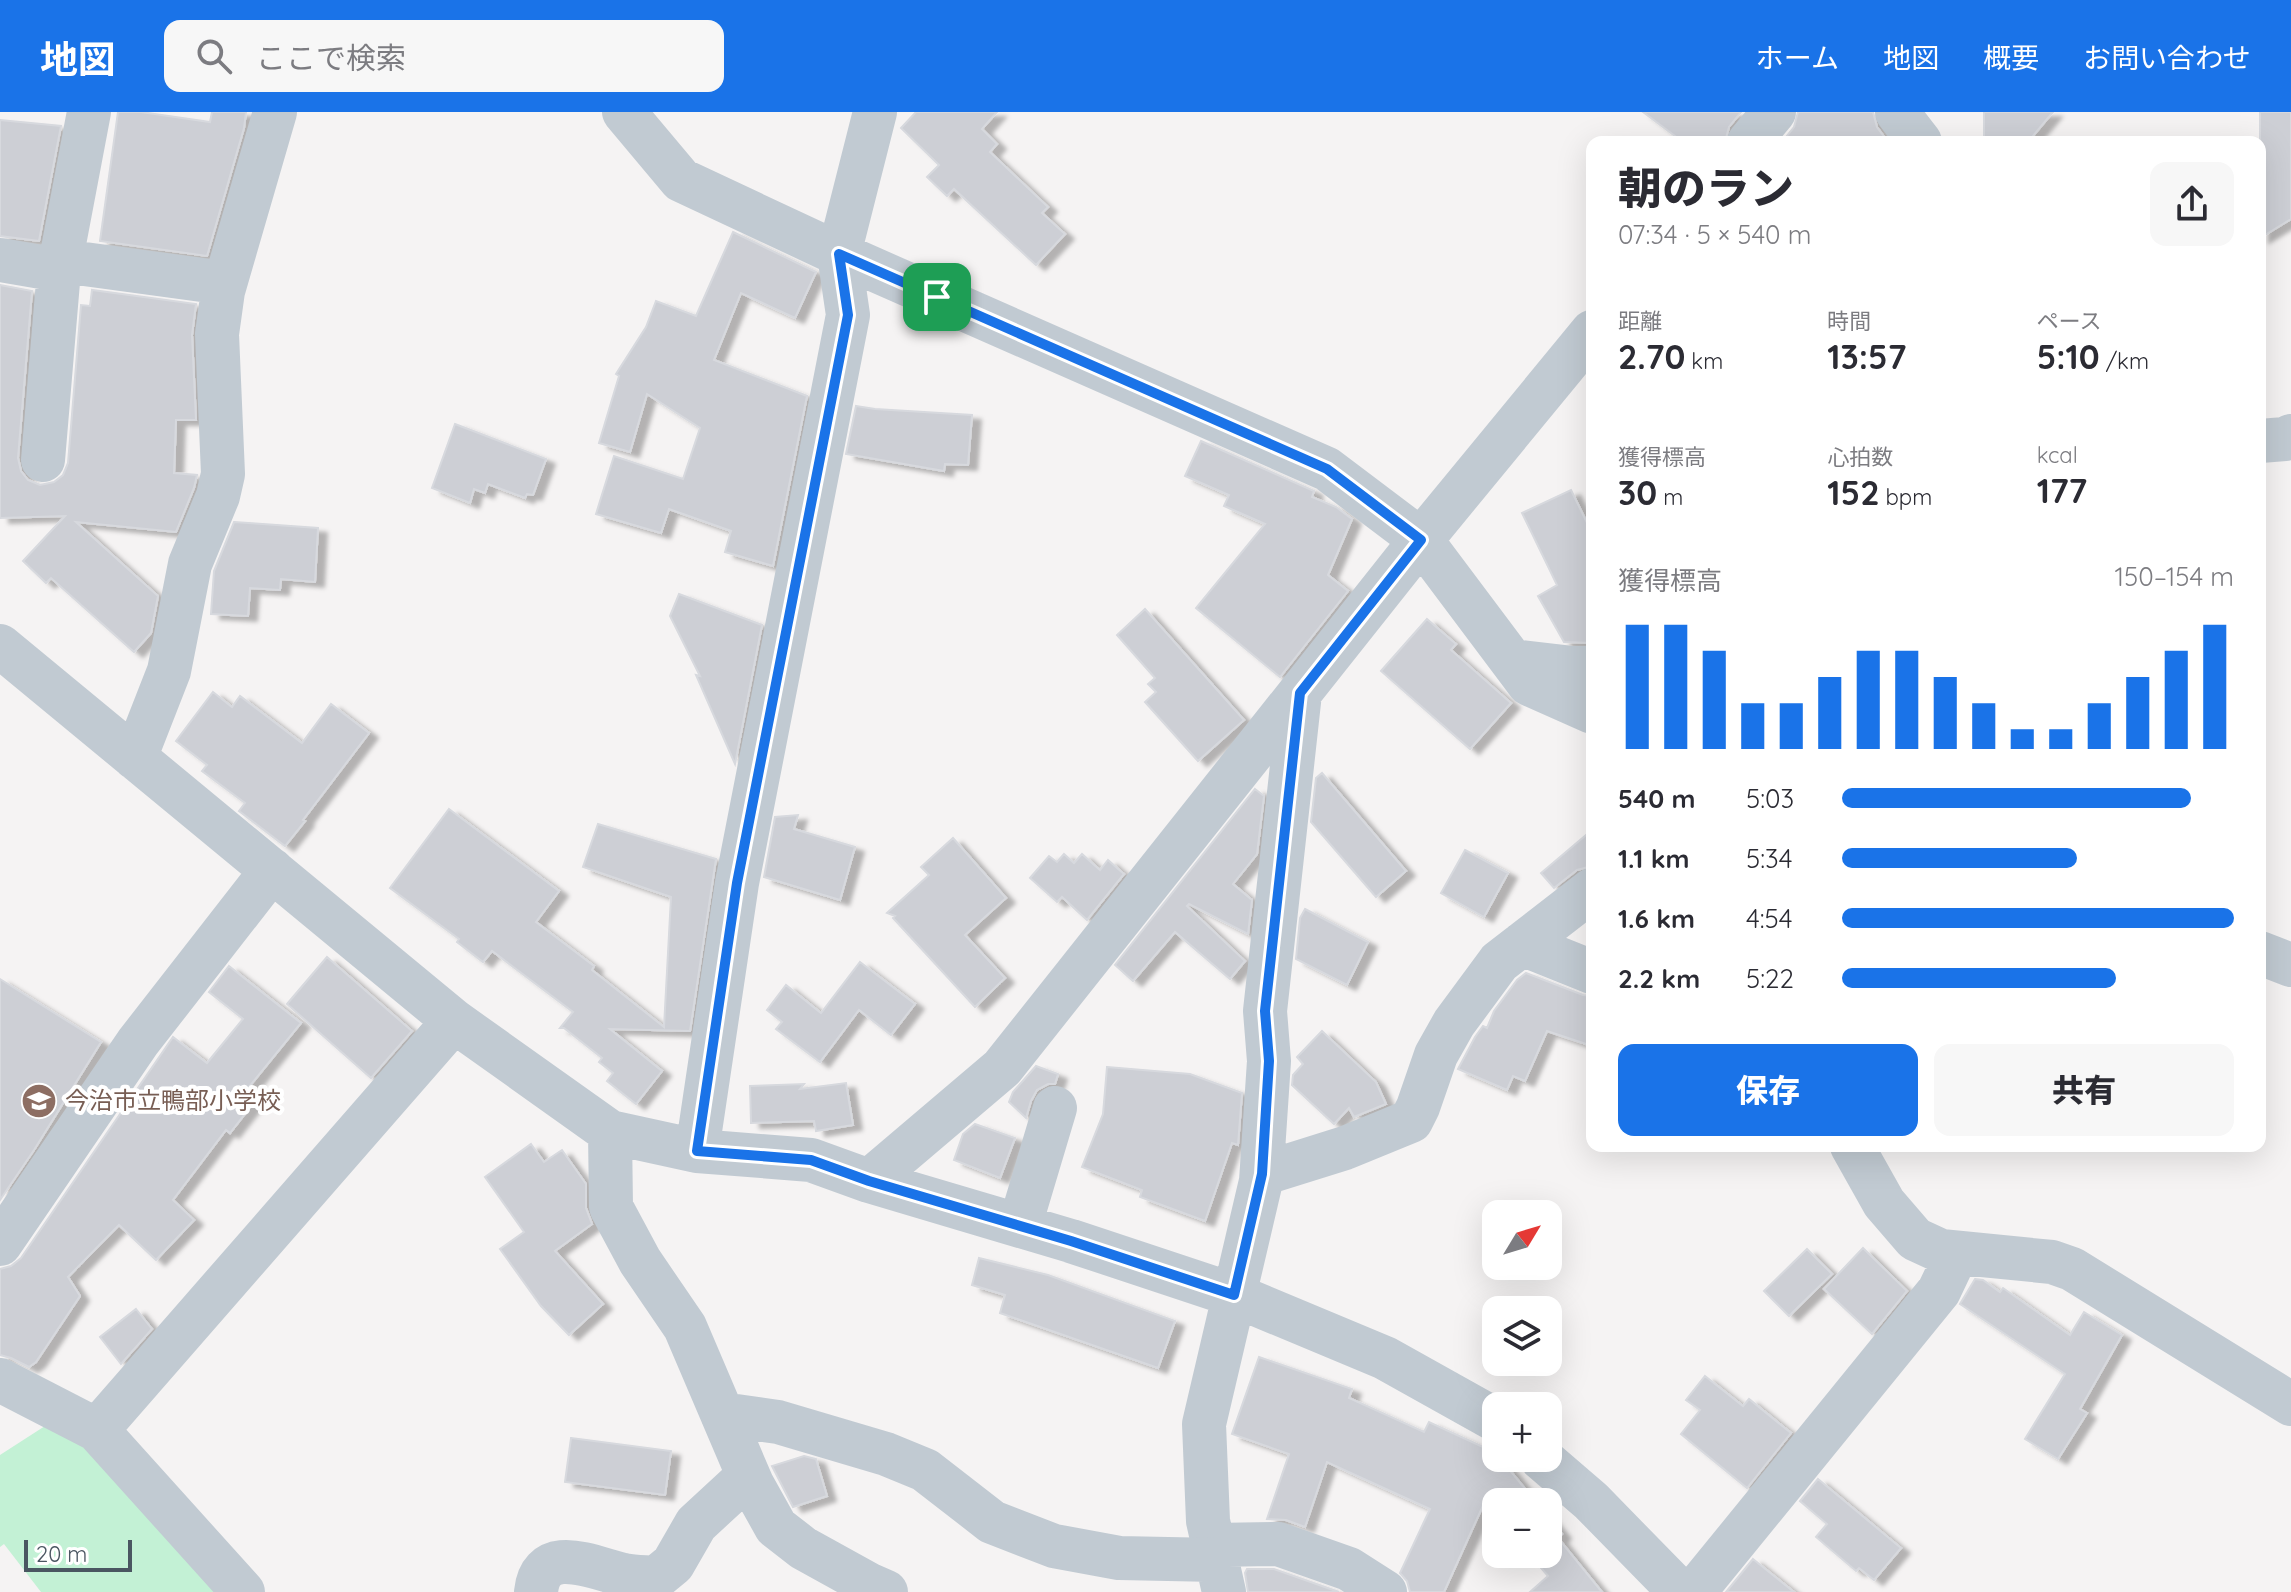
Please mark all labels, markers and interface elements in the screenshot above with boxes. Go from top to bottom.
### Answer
search box [164,20,724,92]
icon: search [192,34,236,78]
text: 地図 [40,35,116,83]
text: ここで検索 [256,39,406,77]
text: ホーム [1756,40,1839,75]
text: 地図 [1883,40,1939,75]
text: 概要 [1983,40,2039,75]
text: お問い合わせ [2083,40,2251,75]
text: 朝のラン [1618,160,1794,215]
button: share [2150,162,2234,246]
text: 07:34 · 5 × 540 m [1618,218,1811,251]
pin [903,263,971,331]
icon: arrive [915,275,959,319]
text: 距離 [1618,307,1662,335]
text: 時間 [1827,307,1871,335]
text: ペース [2037,307,2102,335]
text: 2.70 [1618,335,1685,378]
text: 13:57 [1827,335,1906,378]
text: 5:10 [2037,335,2100,378]
text: km [1685,347,1723,375]
text: /km [2100,347,2149,375]
text: kcal [2037,441,2078,469]
text: 獲得標高 [1618,443,1706,471]
text: 心拍数 [1827,443,1893,471]
text: 177 [2037,469,2087,512]
text: 30 [1618,471,1657,514]
text: 152 [1827,471,1879,514]
text: m [1657,483,1683,511]
text: bpm [1879,483,1932,511]
text: 150–154 m [2114,560,2234,593]
text: 獲得標高 [1618,564,1722,597]
text: 540 m [1618,782,1695,815]
text: 5:03 [1746,782,1794,815]
text: 1.1 km [1618,842,1689,875]
text: 5:34 [1746,842,1792,875]
text: 1.6 km [1618,902,1695,935]
text: 4:54 [1746,902,1792,935]
text: 2.2 km [1618,962,1700,995]
text: 5:22 [1746,962,1794,995]
button: 保存 [1618,1044,1918,1136]
button: 共有 [1934,1044,2234,1136]
school or university icon: 今治市立鴨部小学校 [20,1082,58,1120]
place label: 今治市立鴨部小学校 [65,1085,281,1115]
north arrow [1482,1200,1562,1280]
map controls [1482,1200,1562,1568]
button: layers [1482,1296,1562,1376]
button: + [1482,1392,1562,1472]
button: − [1482,1488,1562,1568]
scale bar [24,1536,132,1572]
text: 20 m [36,1540,87,1568]

